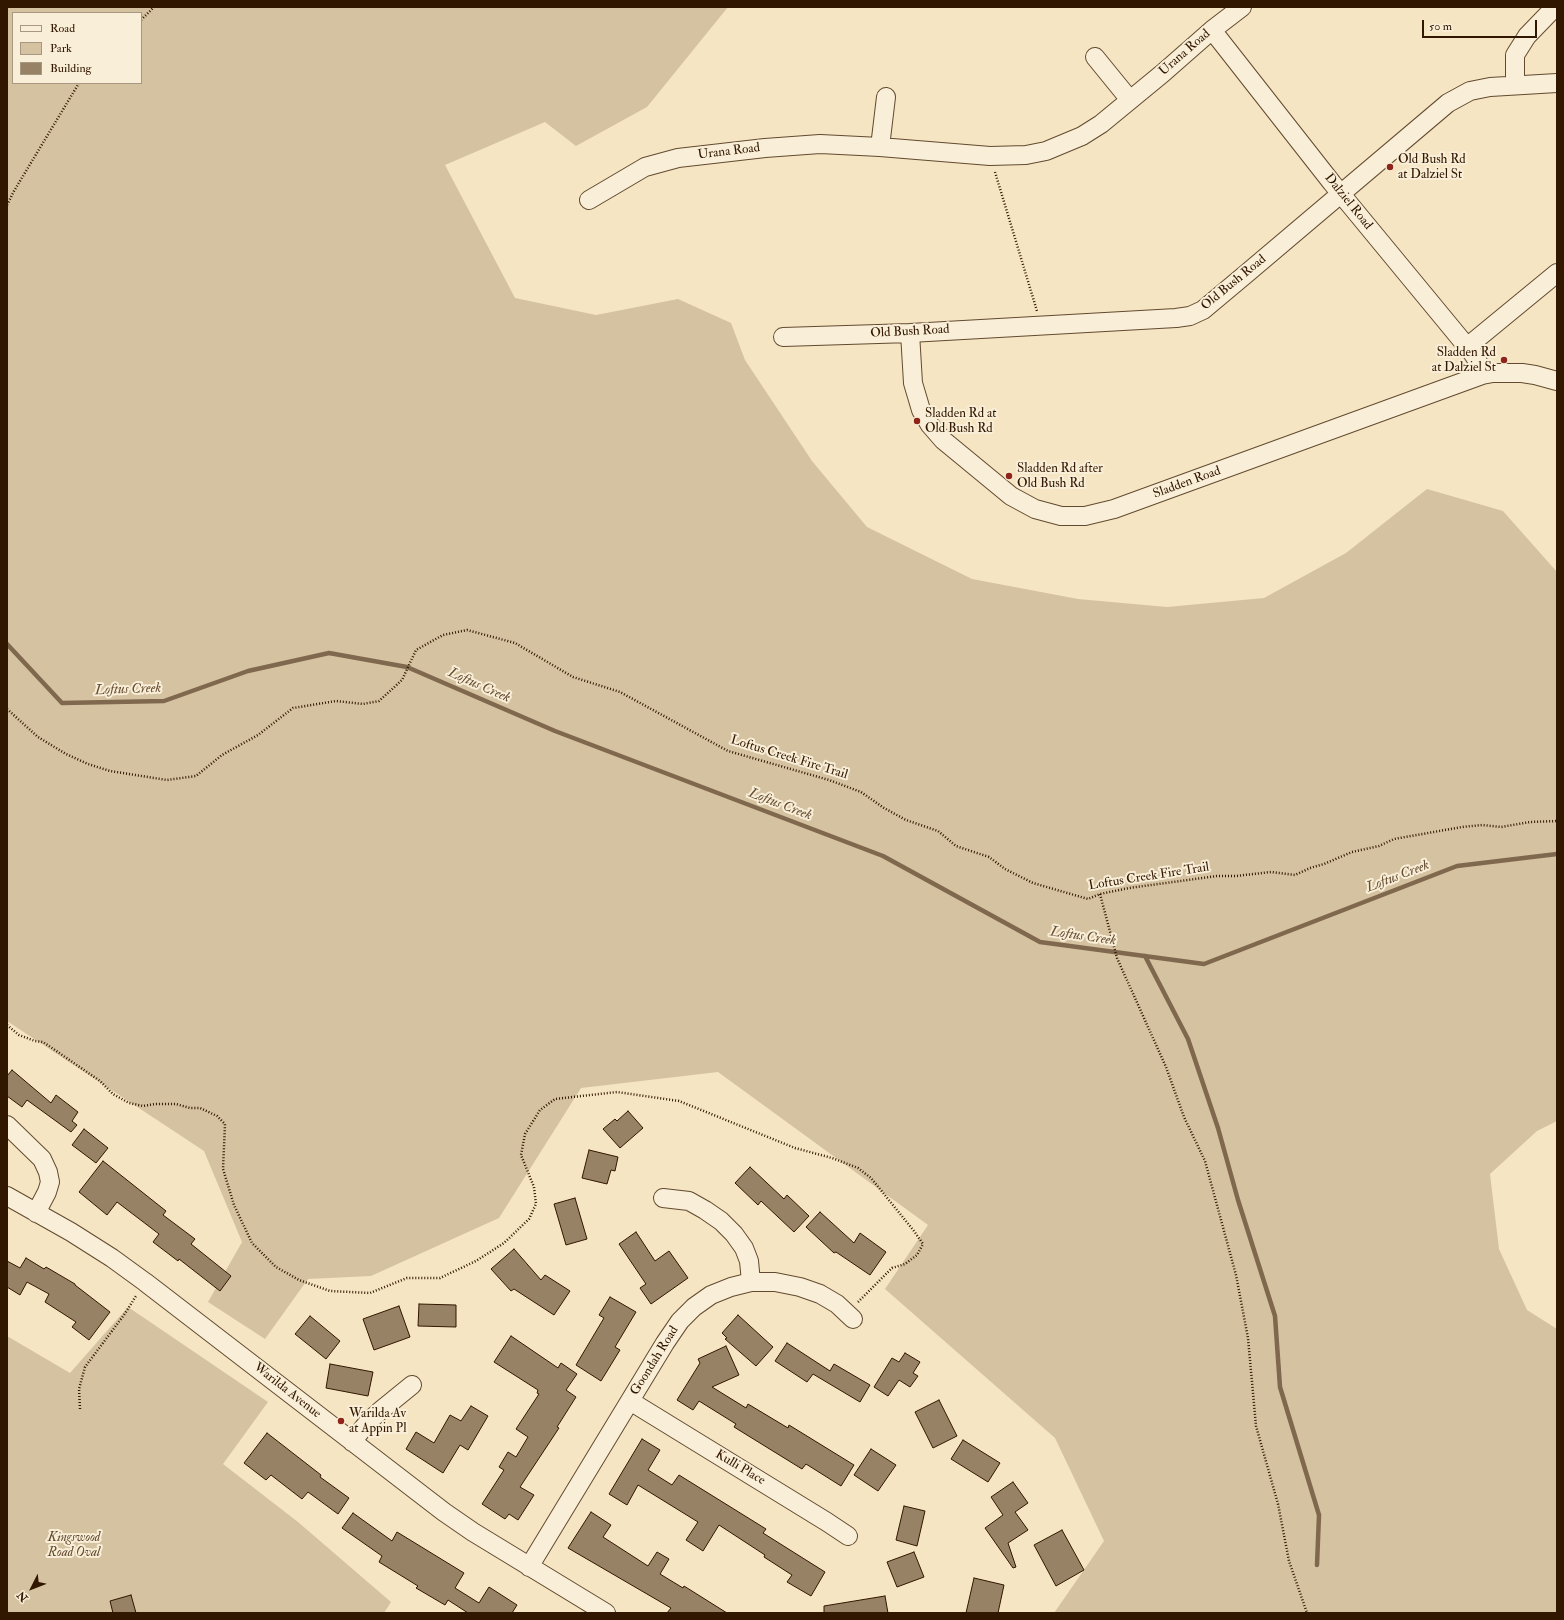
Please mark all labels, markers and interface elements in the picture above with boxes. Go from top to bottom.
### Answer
legend [12,12,142,84]
scale bar [1424,12,1539,38]
text: 50 m [1429,19,1452,34]
text: Road [50,21,75,36]
street label: Urana Road [1156,27,1214,79]
text: Park [50,41,72,56]
text: Building [50,61,91,76]
street label: Urana Road [697,140,761,164]
place label: Old Bush Rd at Dalziel St [1398,152,1466,183]
marker: Old Bush Rd at Dalziel St [1385,162,1395,172]
street label: Dalziel Road [1321,171,1375,233]
street label: Old Bush Road [1198,252,1270,314]
street label: Old Bush Road [870,322,950,342]
place label: Sladden Rd at Dalziel St [1432,345,1496,376]
marker: Sladden Rd at Dalziel St [1499,355,1509,365]
place label: Sladden Rd at Old Bush Rd [925,406,996,437]
marker: Sladden Rd at Old Bush Rd [912,416,922,426]
place label: Sladden Rd after Old Bush Rd [1017,461,1103,492]
street label: Sladden Road [1151,464,1223,502]
marker: Sladden Rd after Old Bush Rd [1004,471,1014,481]
water label: Loftus Creek [445,665,513,707]
water label: Loftus Creek [95,680,161,700]
street label: Loftus Creek Fire Trail [728,733,850,783]
water label: Loftus Creek [746,785,814,825]
water label: Loftus Creek [1364,857,1432,897]
street label: Loftus Creek Fire Trail [1088,860,1210,894]
water label: Loftus Creek [1049,924,1117,950]
street label: Goondah Road [628,1324,682,1398]
street label: Warilda Avenue [250,1360,324,1422]
place label: Warilda Av at Appin Pl [349,1406,406,1437]
marker: Warilda Av at Appin Pl [336,1416,346,1426]
street label: Kulli Place [712,1447,768,1489]
park label: Kingswood Road Oval [48,1530,100,1561]
north arrow [12,1568,52,1608]
text: N [15,1588,31,1604]

